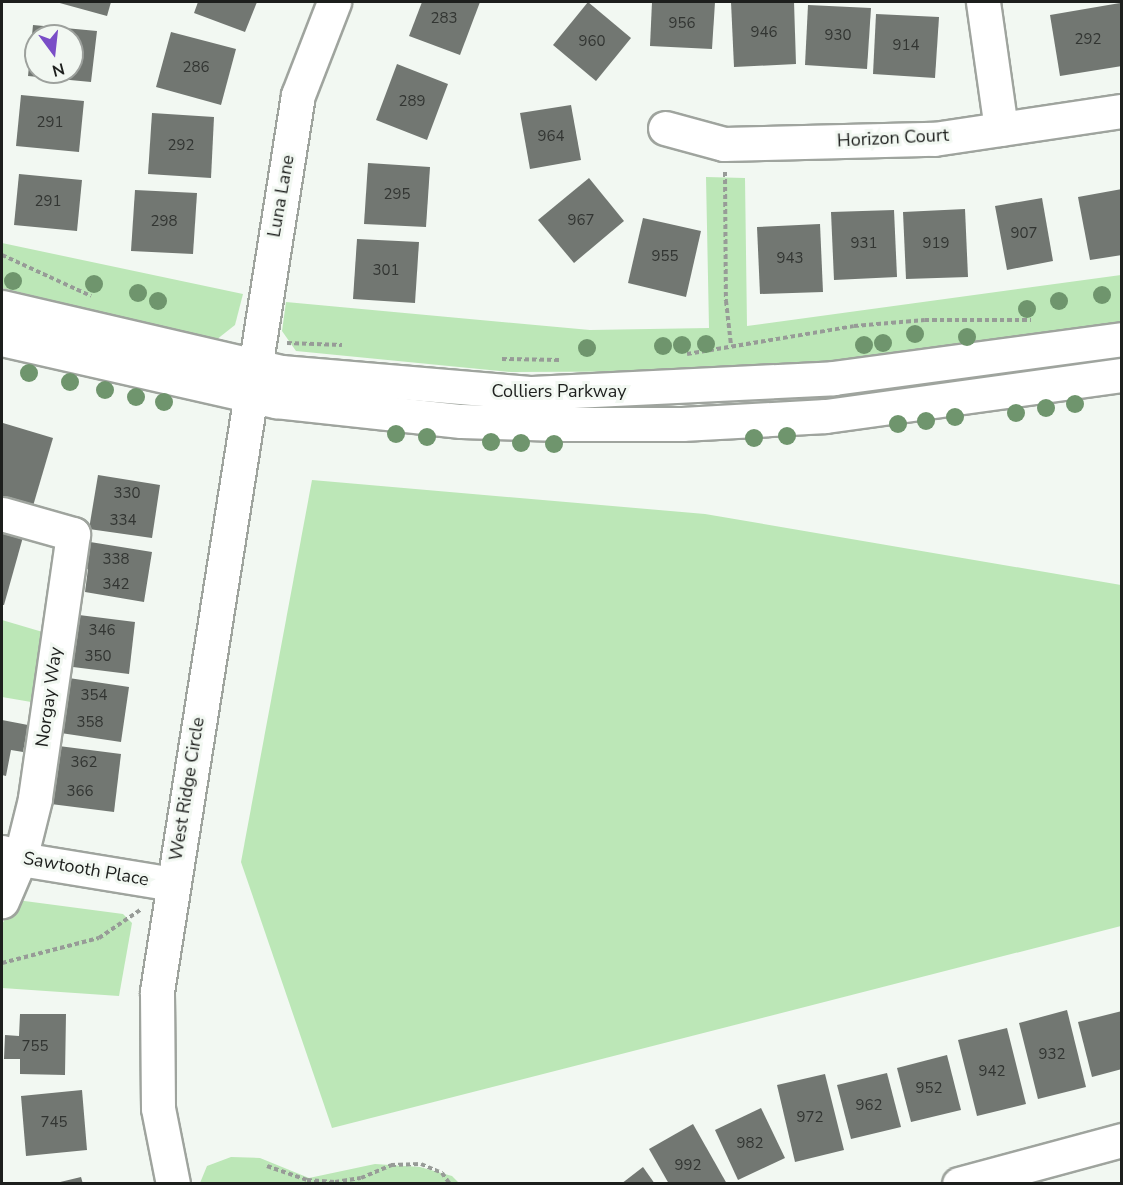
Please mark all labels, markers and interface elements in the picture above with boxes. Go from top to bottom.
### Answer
house number: 283 [431,10,457,28]
house number: 956 [669,15,695,33]
north arrow [24,24,84,84]
house number: 946 [751,24,777,42]
house number: 930 [825,27,851,45]
house number: 292 [1075,31,1101,49]
house number: 960 [579,33,605,51]
house number: 914 [893,37,919,55]
text: N [50,57,67,82]
house number: 286 [183,59,209,77]
house number: 289 [399,93,425,111]
house number: 291 [37,114,63,132]
street label: Horizon Court [836,124,950,152]
house number: 964 [538,128,564,146]
house number: 292 [168,137,194,155]
street label: Luna Lane [263,153,299,239]
house number: 295 [384,186,410,204]
house number: 291 [35,193,61,211]
house number: 967 [568,212,594,230]
house number: 298 [151,213,177,231]
house number: 907 [1011,225,1037,243]
house number: 931 [851,235,877,253]
house number: 919 [923,235,949,253]
house number: 955 [652,248,678,266]
house number: 943 [777,250,803,268]
house number: 301 [373,262,399,280]
street label: Colliers Parkway [492,380,626,402]
house number: 330 [114,485,140,503]
house number: 334 [110,512,136,530]
house number: 338 [103,551,129,569]
house number: 342 [103,576,129,594]
house number: 346 [89,622,115,640]
street label: Norgay Way [31,645,67,749]
house number: 350 [85,648,111,666]
house number: 354 [81,687,107,705]
house number: 358 [77,714,103,732]
street label: West Ridge Circle [165,716,209,862]
house number: 362 [71,754,97,772]
house number: 366 [67,783,93,801]
street label: Sawtooth Place [22,847,150,891]
house number: 755 [22,1038,48,1056]
house number: 932 [1039,1046,1065,1064]
house number: 942 [979,1063,1005,1081]
house number: 952 [916,1080,942,1098]
house number: 962 [856,1097,882,1115]
house number: 972 [797,1109,823,1127]
house number: 745 [41,1114,67,1132]
house number: 982 [737,1135,763,1153]
house number: 992 [675,1157,701,1175]

